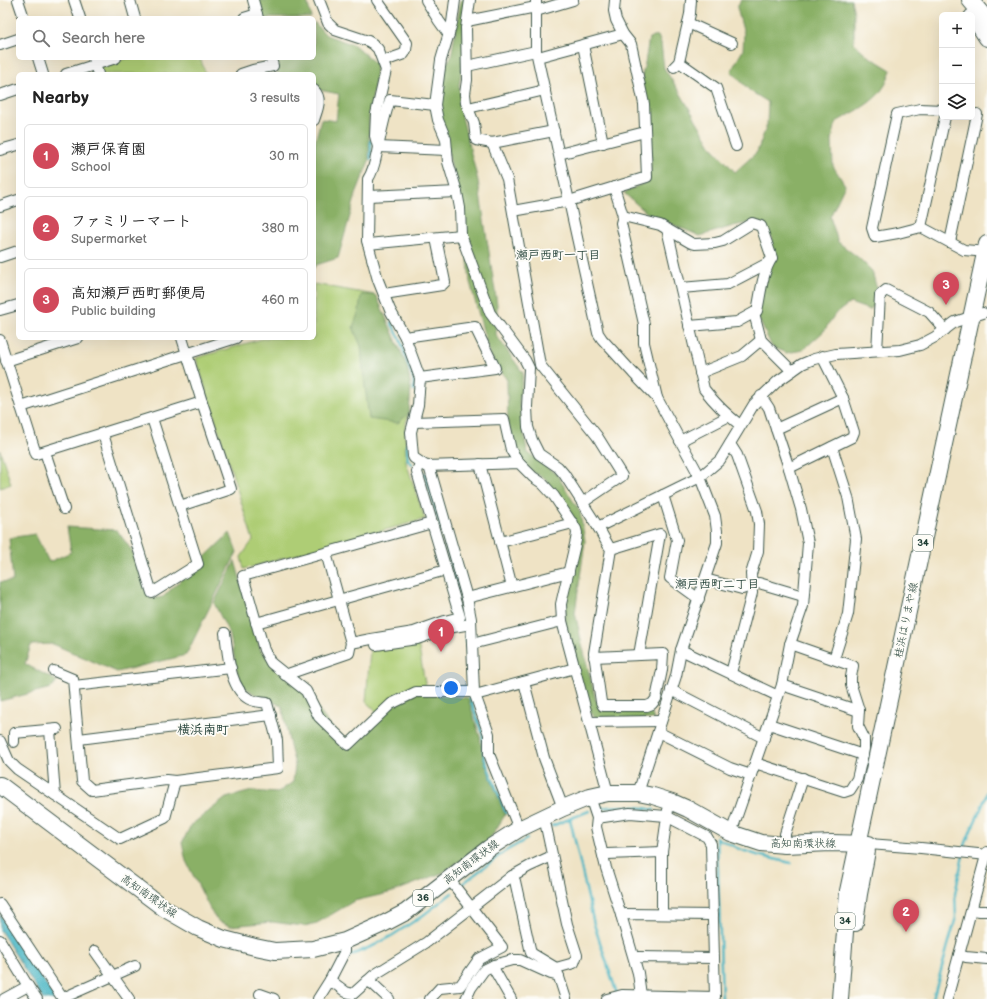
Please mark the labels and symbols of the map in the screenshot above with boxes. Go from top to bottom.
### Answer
district label: 瀬戸西町一丁目 [516,248,600,263]
pin: 3 [933,272,959,305]
road number: 34 [913,535,933,551]
district label: 瀬戸西町二丁目 [675,577,759,592]
street label: 桂浜はりまや線 [892,581,920,659]
pin: 1 [428,619,454,652]
your location [441,678,461,698]
district label: 横浜南町 [177,722,229,738]
street label: 高知南環状線 [441,837,501,887]
street label: 高知南環状線 [770,837,836,850]
street label: 高知南環状線 [118,872,180,920]
road number: 36 [413,890,433,906]
pin: 2 [893,899,919,932]
road number: 34 [835,913,855,929]

